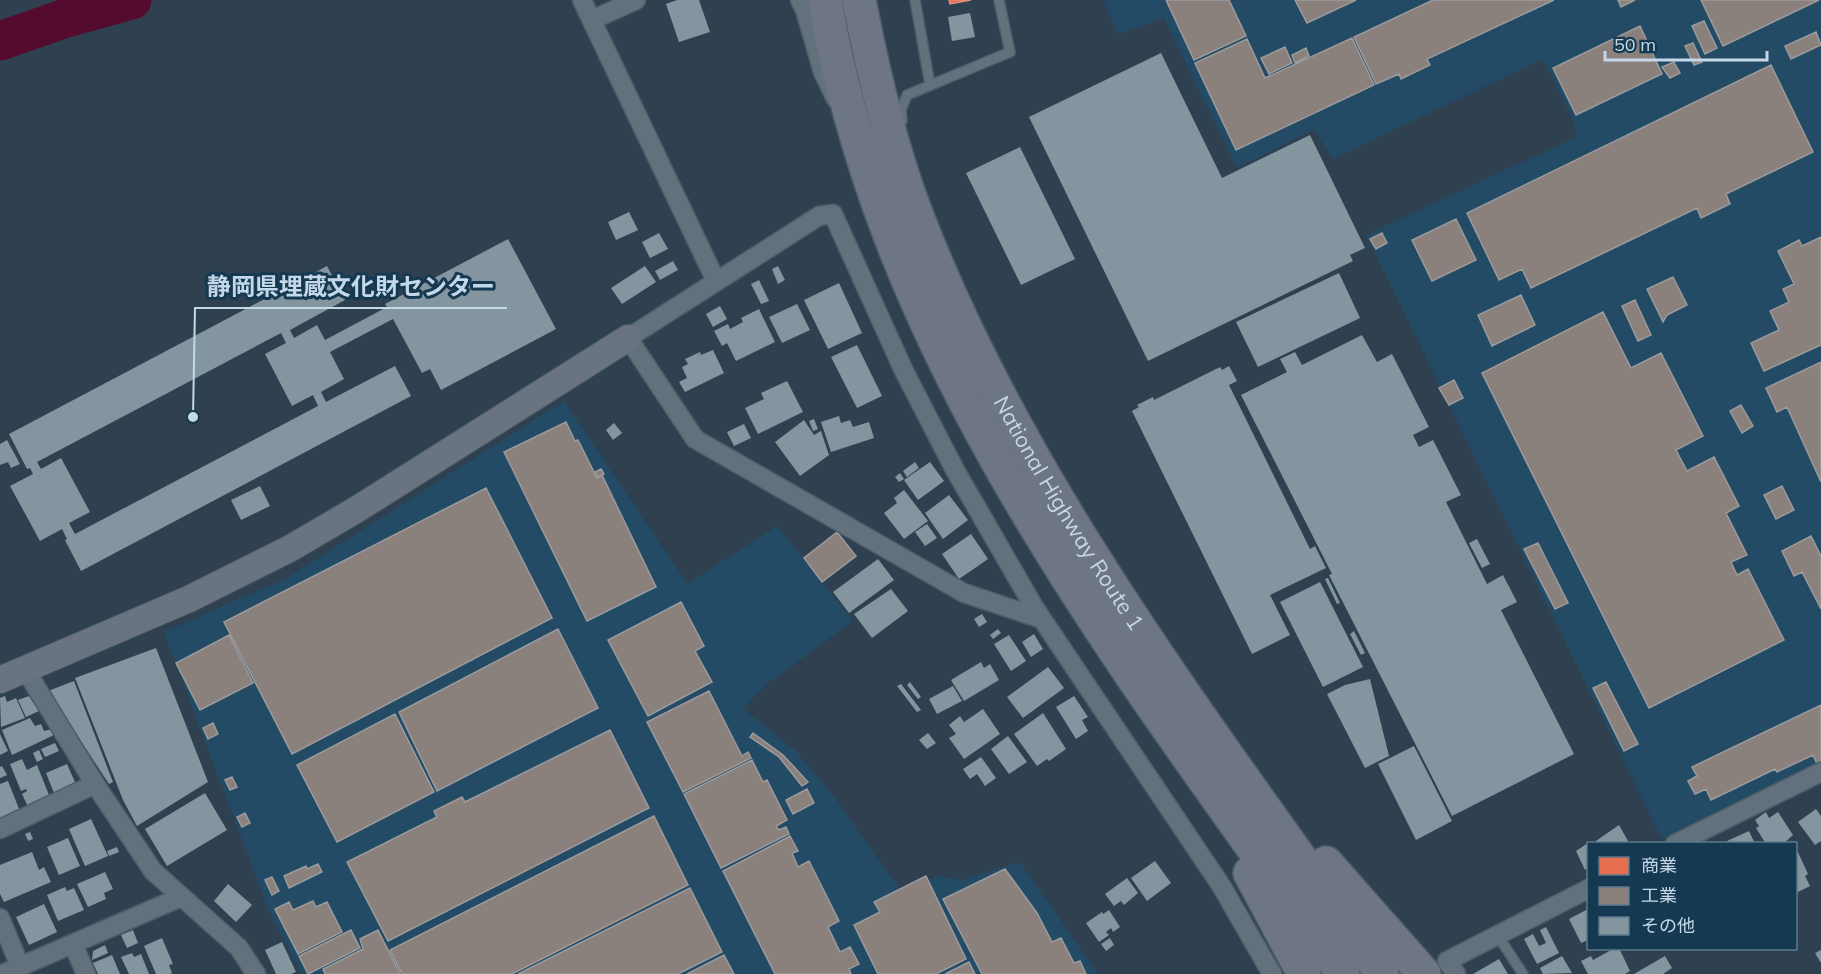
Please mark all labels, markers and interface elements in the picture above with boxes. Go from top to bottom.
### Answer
scale bar [1605,24,1767,62]
text: 50 m [1614,33,1656,56]
callout: 静岡県埋蔵文化財センター [195,266,507,308]
text: 静岡県埋蔵文化財センター [207,271,495,301]
street label: National Highway Route 1 [988,391,1150,635]
legend [1587,842,1797,950]
text: 商業 [1641,854,1677,877]
text: 工業 [1641,884,1677,907]
text: その他 [1641,914,1695,937]

